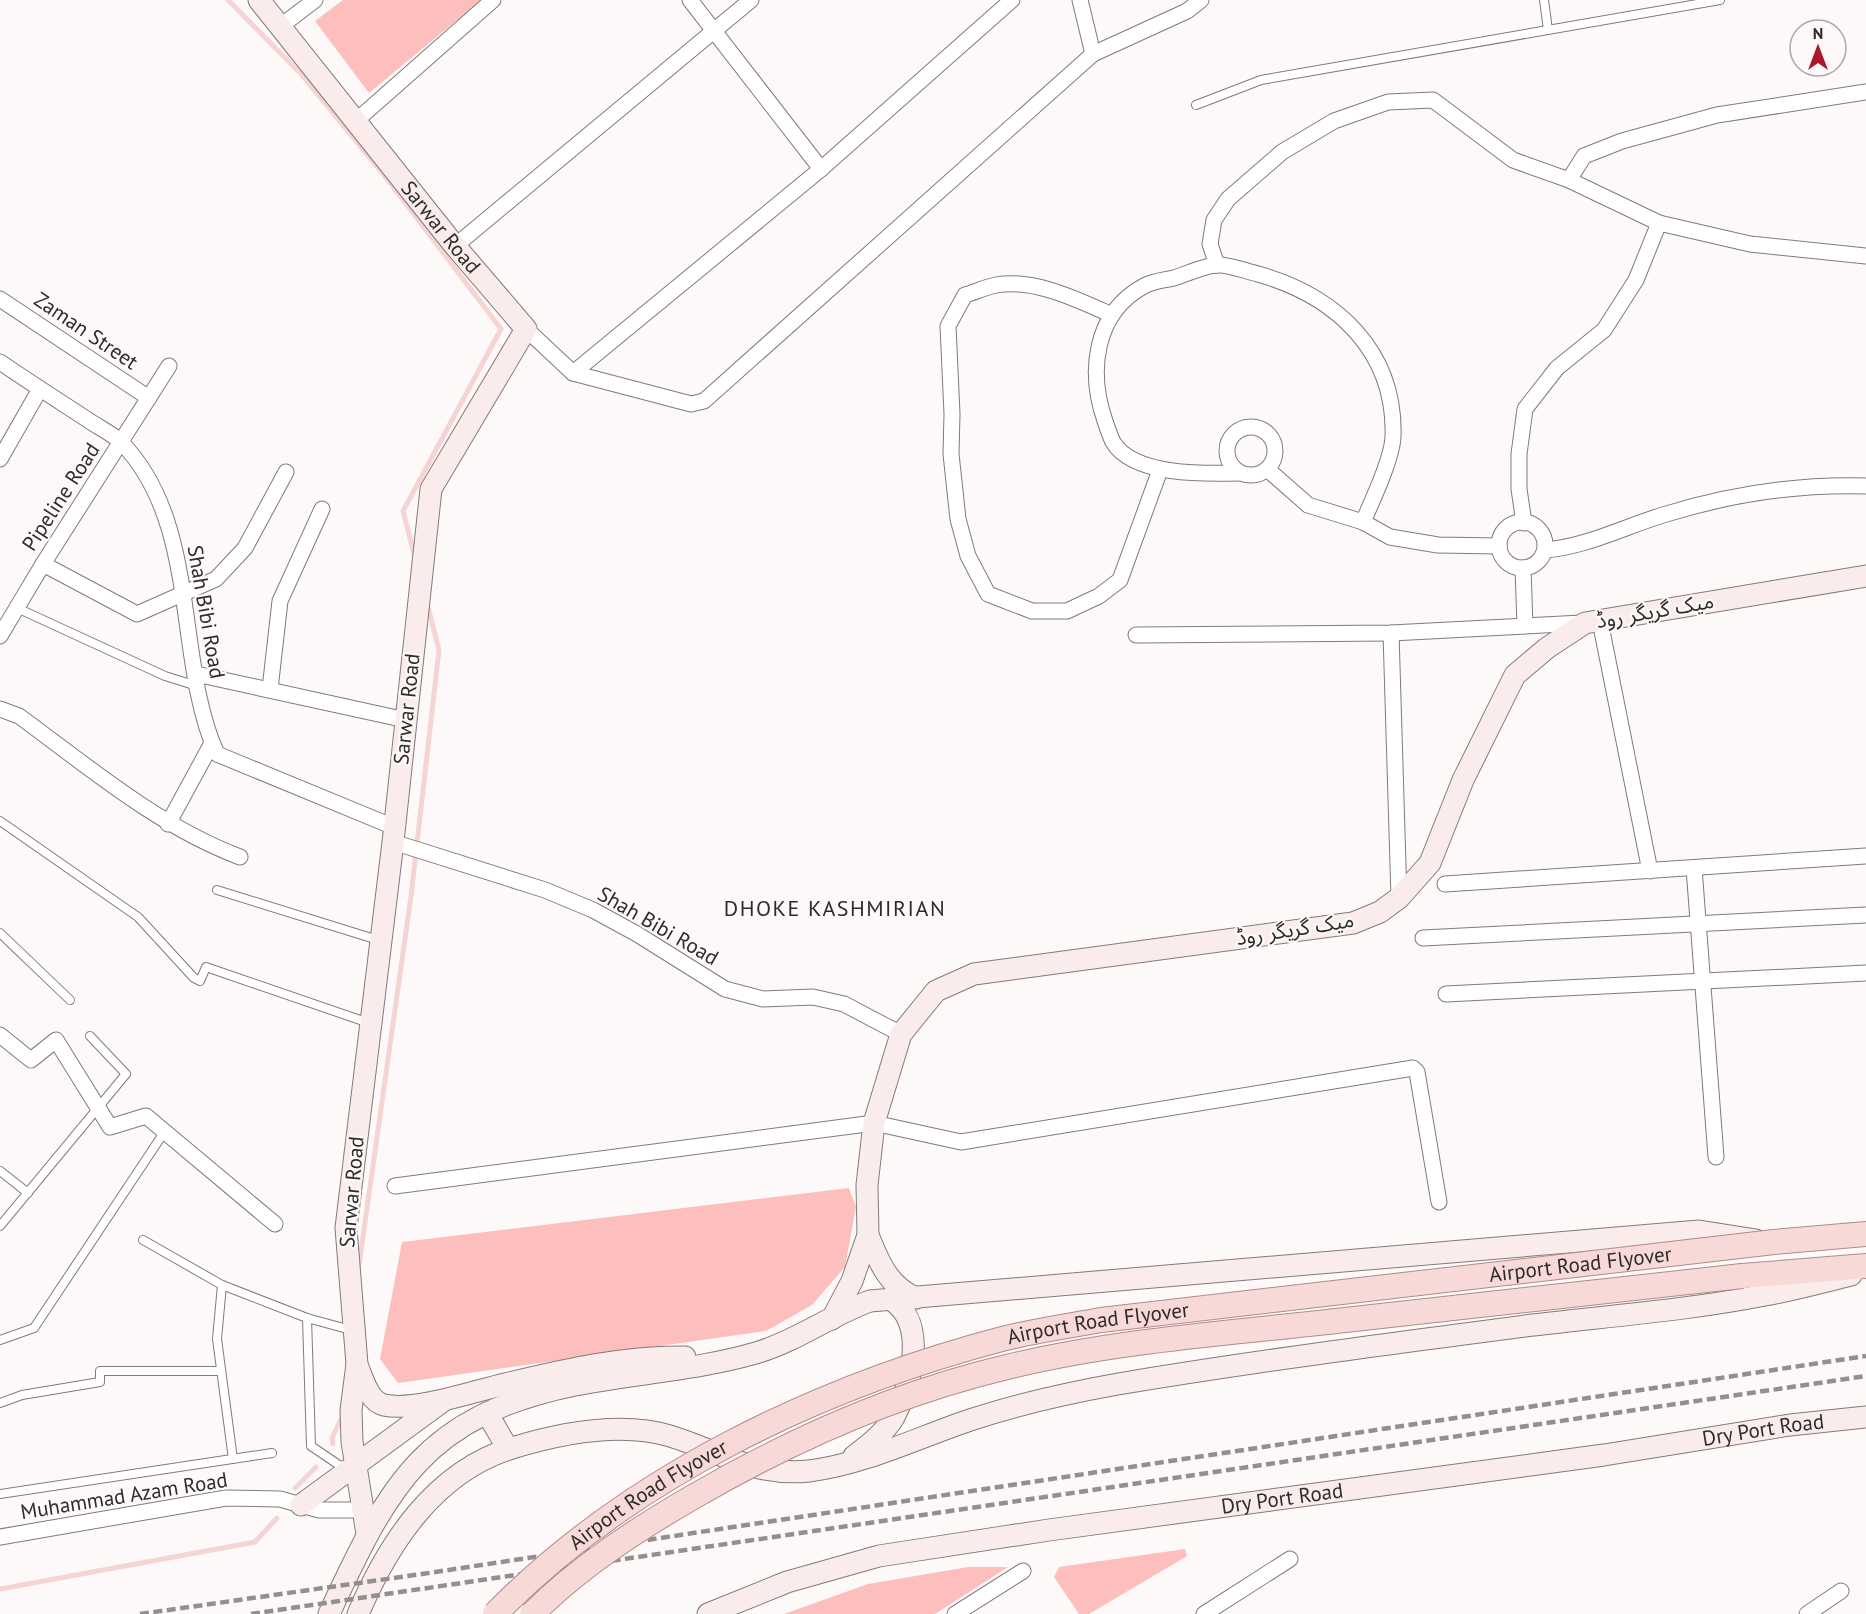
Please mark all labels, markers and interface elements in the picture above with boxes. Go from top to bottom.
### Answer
north arrow [1788,18,1848,78]
text: N [1813,23,1823,43]
street label: Sarwar Road [395,175,487,279]
street label: Zaman Street [29,286,143,375]
street label: Pipeline Road [16,438,106,556]
street label: Shah Bibi Road [181,543,232,681]
street label: میک گریگر روڈ [1594,587,1716,634]
street label: Sarwar Road [387,652,426,766]
street label: Shah Bibi Road [593,880,723,971]
district label: DHOKE KASHMIRIAN [724,894,946,922]
street label: میک گریگر روڈ [1234,906,1356,951]
street label: Sarwar Road [333,1135,370,1249]
street label: Airport Road Flyover [1488,1240,1673,1288]
street label: Airport Road Flyover [1004,1296,1190,1350]
street label: Dry Port Road [1700,1408,1825,1452]
street label: Airport Road Flyover [563,1433,732,1555]
street label: Muhammad Azam Road [18,1466,229,1525]
street label: Dry Port Road [1219,1476,1345,1520]

